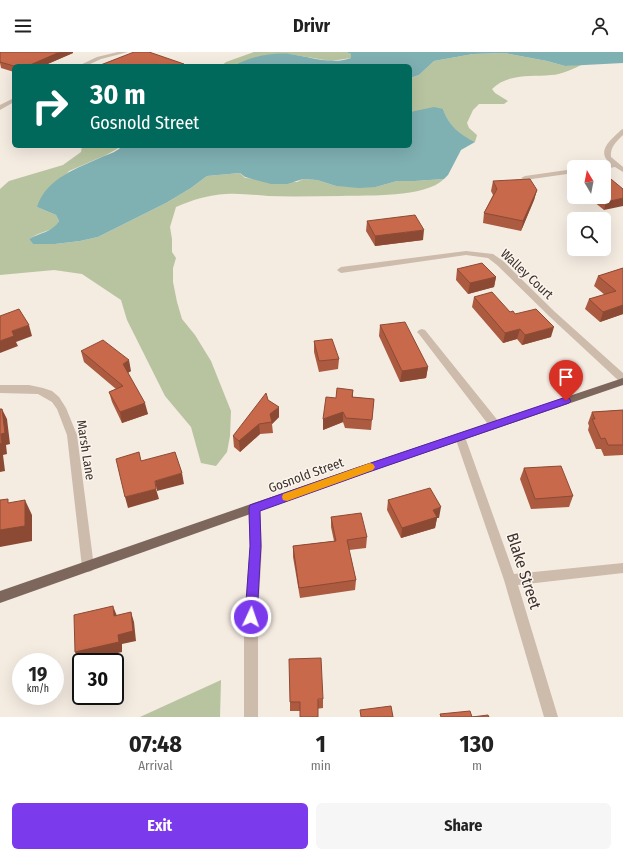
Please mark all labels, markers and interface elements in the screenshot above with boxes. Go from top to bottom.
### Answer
icon: menu [12,15,34,37]
text: Drivr [293,15,330,37]
icon: person [589,15,611,37]
text: 30 m [90,78,146,111]
icon: right [24,80,76,132]
text: Gosnold Street [90,112,199,134]
north arrow [567,160,611,204]
map controls [567,160,611,256]
button: search [567,212,611,256]
street label: Walley Court [498,246,557,303]
pin [549,360,583,401]
icon: arrive [555,366,577,388]
street label: Marsh Lane [74,419,98,481]
street label: Gosnold Street [266,454,346,496]
street label: Blake Street [503,530,545,612]
position arrow [230,596,272,638]
speed limit sign: 30 [72,653,124,705]
text: 19 [29,662,47,686]
text: km/h [27,683,49,695]
text: 07:48 [129,730,182,758]
text: 1 [316,730,326,758]
text: 130 [460,730,494,758]
text: Arrival [138,758,173,773]
text: min [311,758,331,773]
text: m [472,758,482,773]
button: Exit [12,803,308,849]
button: Share [316,803,611,849]

